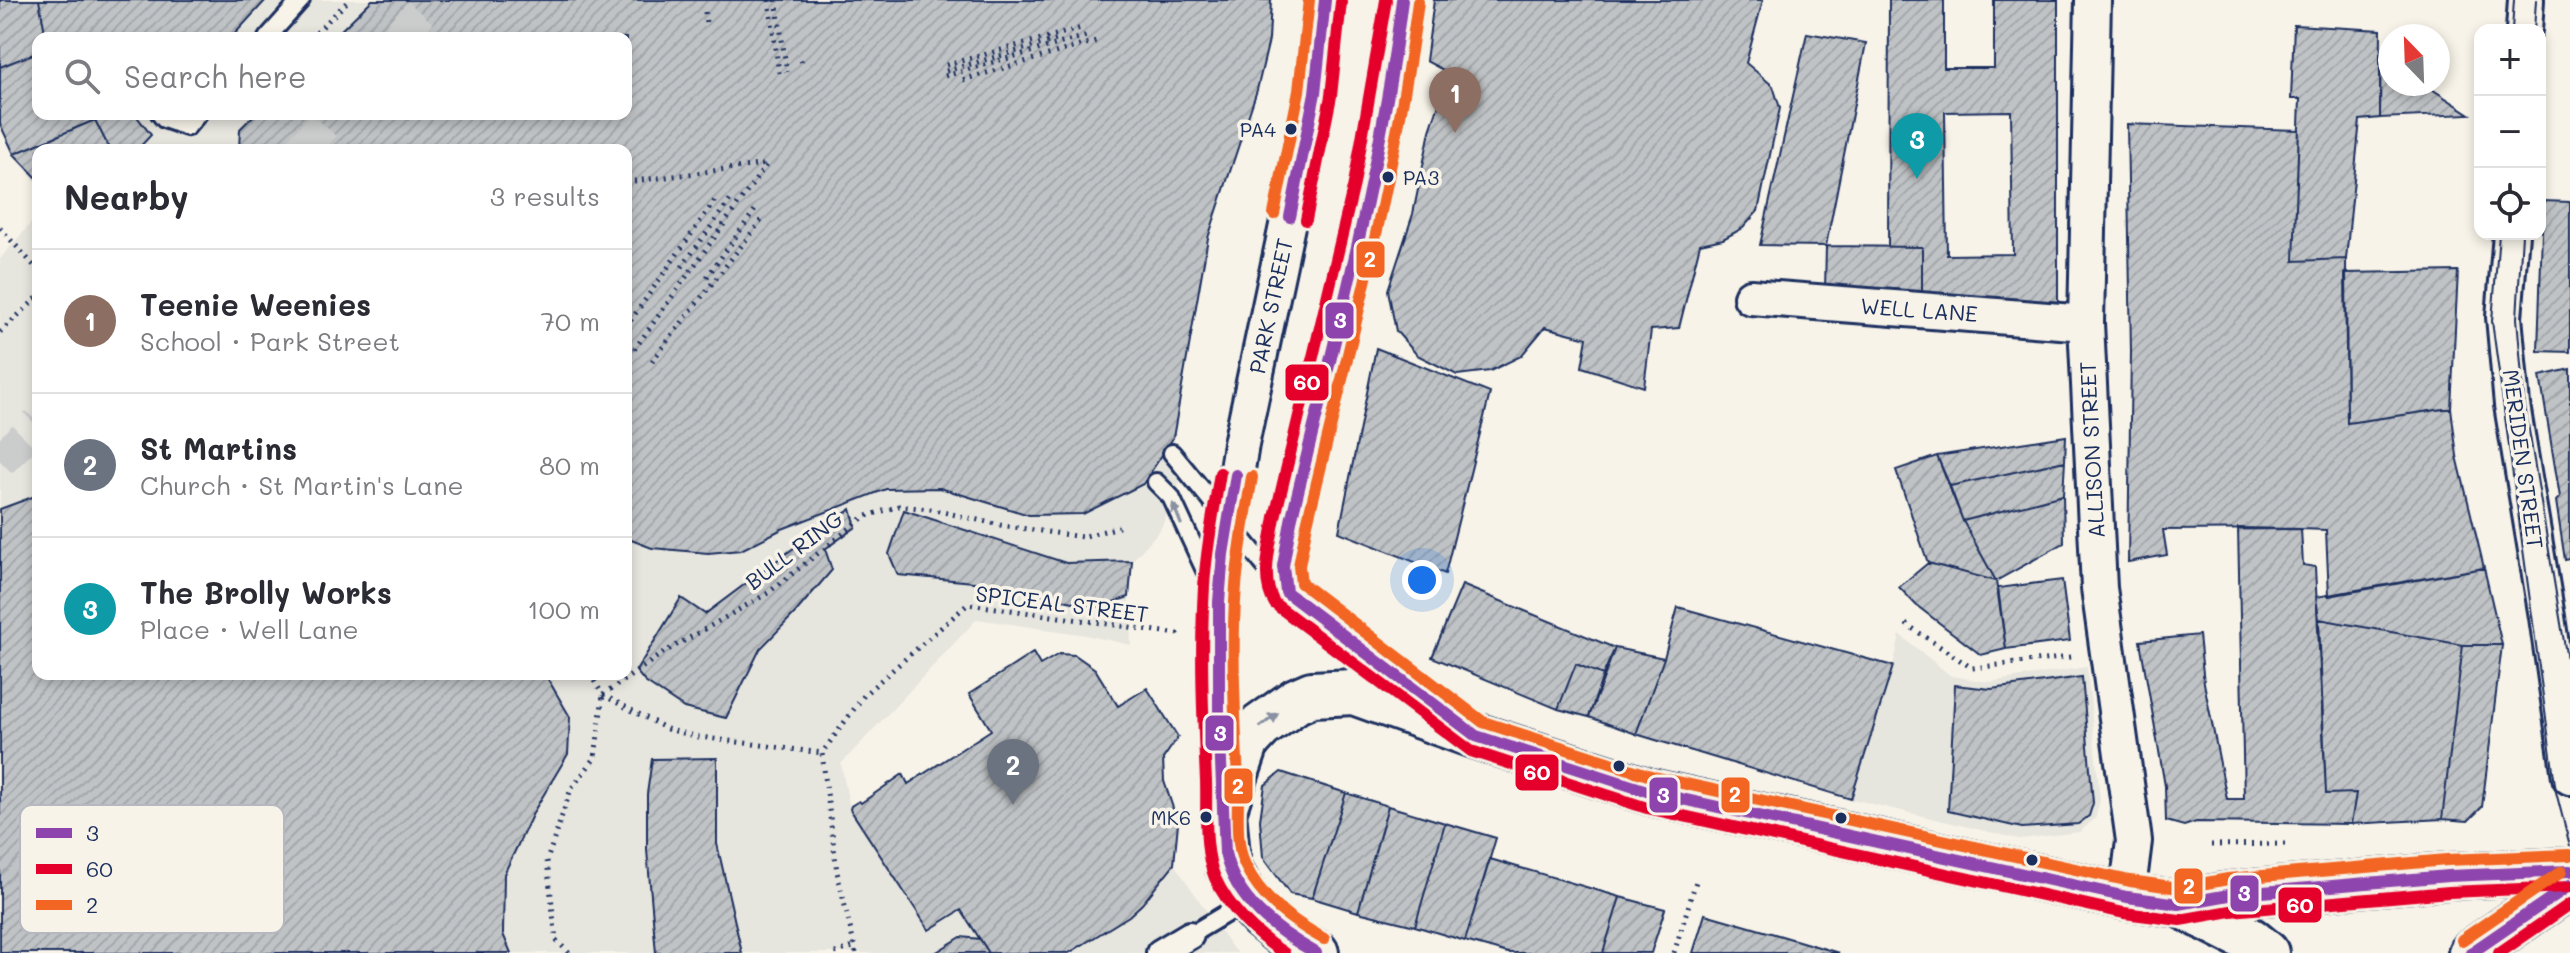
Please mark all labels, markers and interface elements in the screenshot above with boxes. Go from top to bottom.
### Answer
north arrow [2378,24,2450,96]
map controls [2474,24,2546,240]
button: + [2474,24,2546,96]
search box [32,32,632,120]
icon: search [60,54,104,98]
text: Search here [124,56,307,96]
pin: 1 [1429,67,1481,133]
button: − [2474,96,2546,168]
pin: 3 [1891,113,1943,179]
place label: PA4 [1240,116,1276,142]
marker: PA4 [1283,121,1299,137]
place label: PA3 [1403,164,1439,190]
button: locate [2474,168,2546,240]
marker: PA3 [1380,169,1396,185]
text: Nearby [64,174,189,219]
text: 3 results [490,179,600,213]
street label: PARK STREET [1242,236,1299,376]
line badge: 2 [1355,240,1386,279]
text: 2 [1364,244,1376,273]
text: Teenie Weenies [140,284,371,324]
street label: WELL LANE [1859,291,1979,328]
line badge: 3 [1324,301,1355,340]
text: 1 [84,304,96,338]
text: 70 m [540,304,600,338]
text: 3 [1333,305,1347,334]
text: School · Park Street [140,324,400,358]
street label: ALLISON STREET [2072,361,2111,539]
line badge: 60 [1284,363,1330,402]
text: 60 [1293,367,1321,396]
street label: MERIDEN STREET [2497,367,2550,551]
text: St Martins [140,428,297,468]
text: 2 [83,448,97,482]
text: 80 m [539,448,600,482]
text: Church · St Martin's Lane [140,468,464,502]
one-way arrow [1171,502,1184,526]
street label: BULL RING [739,503,848,596]
your location [1402,560,1442,600]
text: The Brolly Works [140,572,392,612]
street label: SPICEAL STREET [974,579,1150,628]
text: 3 [82,592,98,626]
text: 100 m [527,592,600,626]
text: Place · Well Lane [140,612,359,646]
one-way arrow [1259,713,1280,728]
line badge: 3 [1204,714,1235,752]
text: 3 [1213,718,1227,747]
pin: 2 [987,739,1039,805]
line badge: 60 [1514,753,1560,792]
text: 60 [1523,757,1551,786]
unlabelled marker [1611,758,1627,774]
line badge: 2 [1223,767,1254,805]
text: 2 [1232,771,1244,800]
line badge: 3 [1648,776,1679,814]
line badge: 2 [1720,776,1751,814]
text: 2 [1729,779,1741,808]
text: 3 [1656,780,1670,809]
place label: MK6 [1151,804,1191,830]
legend [20,805,284,933]
marker: MK6 [1198,809,1214,825]
unlabelled marker [1833,810,1849,826]
text: 3 [86,818,99,847]
unlabelled marker [2024,852,2040,868]
text: 60 [86,854,113,883]
line badge: 2 [2173,867,2204,905]
text: 2 [2183,871,2195,900]
line badge: 3 [2229,874,2260,913]
text: 3 [2237,878,2251,907]
line badge: 60 [2277,886,2323,924]
text: 2 [86,890,98,919]
text: 60 [2286,890,2314,919]

